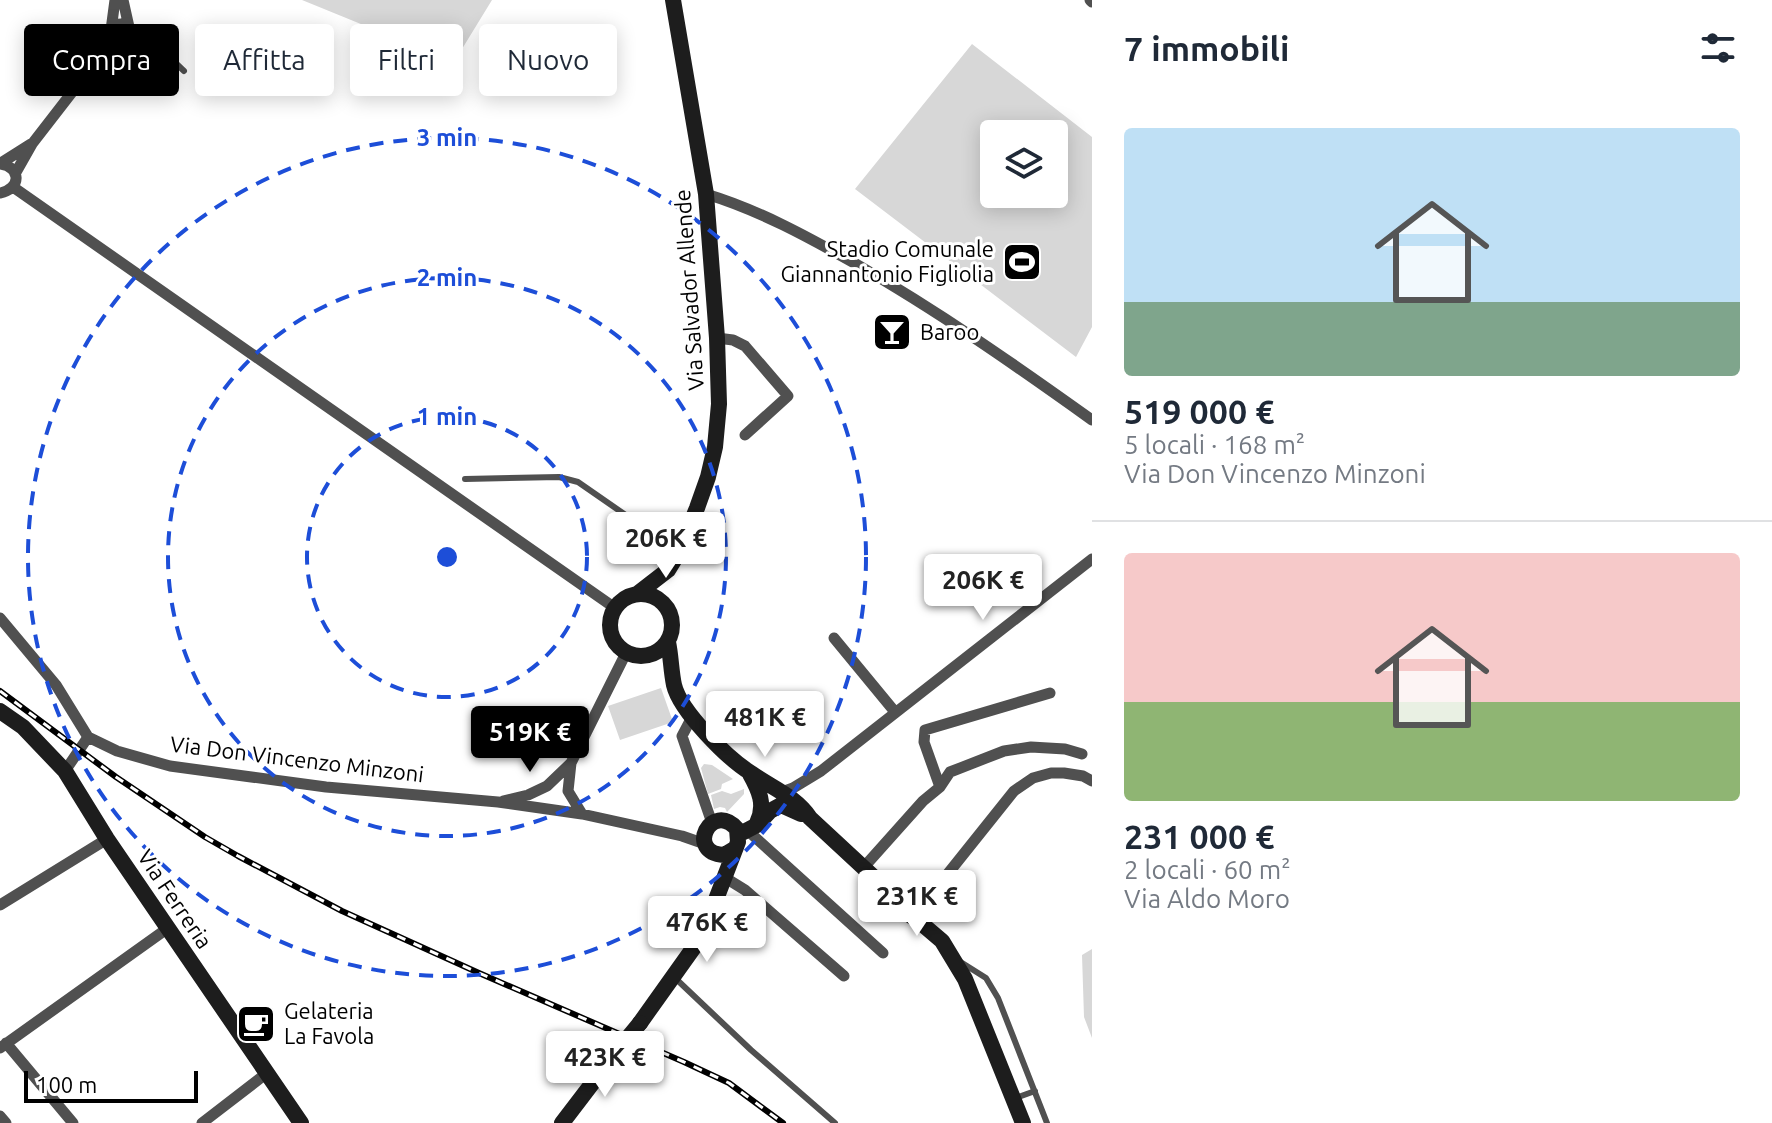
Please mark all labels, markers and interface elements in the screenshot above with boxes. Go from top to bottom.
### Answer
chip: Compra [24,24,179,96]
chip: Affitta [195,24,334,96]
chip: Filtri [350,24,463,96]
chip: Nuovo [479,24,617,96]
icon: filters [1696,26,1740,70]
text: 7 immobili [1124,29,1289,67]
map controls [980,120,1068,208]
button: layers [980,120,1068,208]
text: 3 min [417,124,477,151]
icon: home [1360,180,1504,324]
street label: Via Salvador Allende [669,189,708,391]
place label: Stadio Comunale Giannantonio Figliolia [781,236,994,286]
sports icon: Stadio Comunale Giannantonio Figliolia [1001,241,1043,283]
text: 2 min [417,264,477,291]
bar icon: Baroo [871,311,913,353]
place label: Baroo [920,319,979,344]
text: 519 000 € [1124,392,1274,430]
text: 1 min [417,403,477,430]
text: 5 locali · 168 m² [1124,430,1305,459]
text: Via Don Vincenzo Minzoni [1124,459,1426,488]
pin: 206K € [601,512,731,580]
text: 206K € [625,523,707,552]
centre of rings [433,543,461,571]
pin: 206K € [918,554,1048,622]
text: 206K € [942,565,1024,594]
icon: home [1360,605,1504,749]
pin: 481K € [700,691,830,759]
text: 481K € [724,702,806,731]
pin: 519K € [465,706,595,774]
text: 519K € [489,717,571,746]
street label: Via Don Vincenzo Minzoni [169,731,425,786]
text: 231 000 € [1124,817,1274,855]
street label: Via Ferreria [133,845,218,953]
text: 2 locali · 60 m² [1124,855,1291,884]
pin: 231K € [852,870,982,938]
text: 231K € [876,881,958,910]
text: Via Aldo Moro [1124,884,1290,913]
pin: 476K € [642,896,772,964]
text: 476K € [666,907,748,936]
place label: Gelateria La Favola [284,998,374,1048]
cafe icon: Gelateria La Favola [235,1003,277,1045]
pin: 423K € [540,1031,670,1099]
text: 423K € [564,1042,646,1071]
scale bar [24,1067,198,1103]
text: 100 m [36,1072,97,1097]

